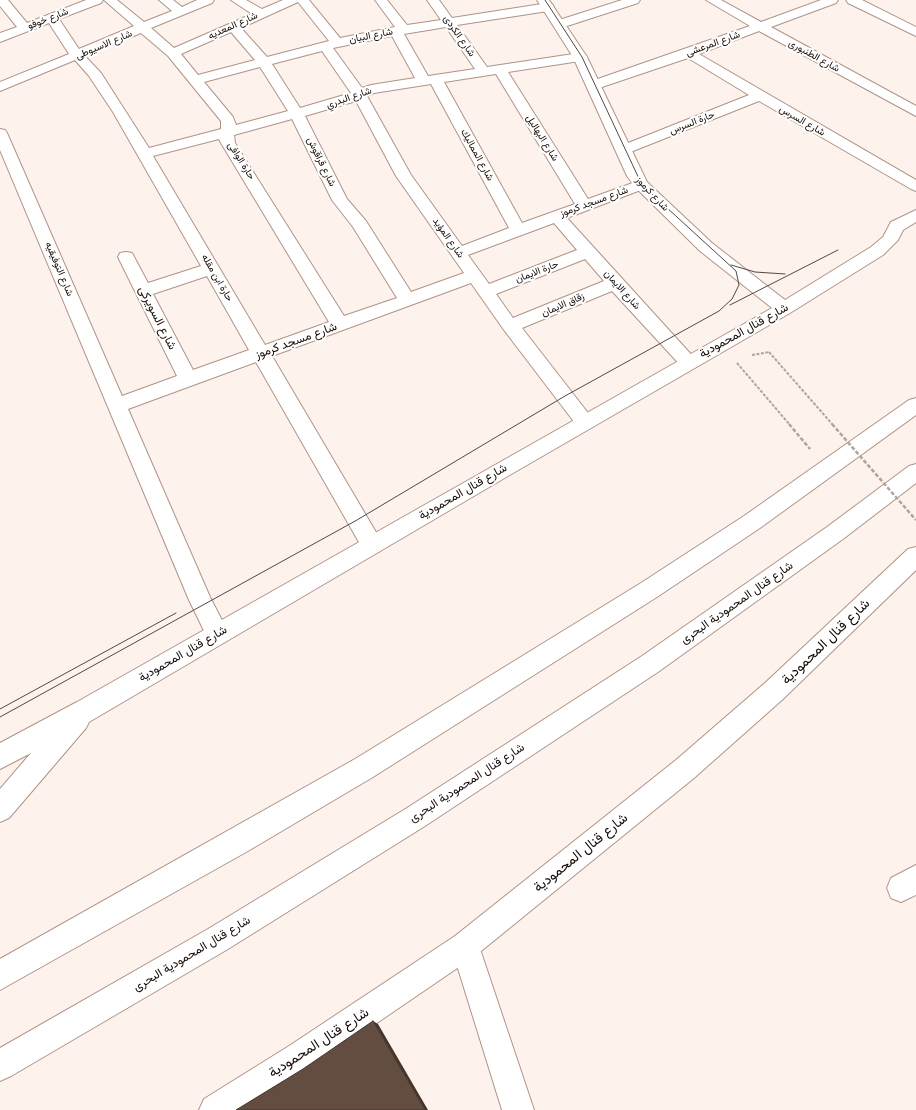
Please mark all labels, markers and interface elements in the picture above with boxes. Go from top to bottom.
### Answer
street label: شارع خوفو [26,6,70,32]
street label: شارع المعديه [206,10,260,42]
street label: شارع الكردى [440,13,478,59]
street label: شارع البيان [348,26,394,46]
street label: شارع الاسيوطى [74,28,134,62]
street label: شارع المرعشى [684,29,742,59]
street label: شارع الطنبورى [786,37,842,75]
street label: شارع البدري [325,85,373,111]
street label: شارع السرس [777,103,827,139]
street label: حارة السرس [668,109,716,137]
street label: شارع البهاليل [523,113,561,163]
street label: شارع المماليك [458,127,496,183]
street label: شارع قراقوش [304,135,338,189]
street label: حارة الوافى [225,140,257,182]
street label: شارع كرموز [633,174,671,214]
street label: شارع مسجد كرموز [558,184,630,220]
street label: شارع المؤيد [430,216,466,260]
street label: شارع التوفيقيه [42,240,76,298]
street label: حارة ابن مقله [199,252,235,304]
street label: حارة الايمان [514,258,560,286]
street label: شارع الايمان [601,268,643,312]
street label: شارع السويركى [135,284,179,352]
street label: زقاق الايمان [540,291,586,319]
street label: شارع قنال المحمودية [697,301,791,361]
street label: شارع مسجد كرموز [253,320,339,362]
street label: شارع قنال المحمودية [416,461,510,523]
street label: شارع قنال المحمودية البحرى [678,559,796,647]
street label: شارع قنال المحمودية [778,596,874,688]
street label: شارع قنال المحمودية [136,623,230,685]
street label: شارع قنال المحمودية البحرى [407,740,527,826]
street label: شارع قنال المحمودية [531,810,631,896]
street label: شارع قنال المحمودية البحرى [131,913,253,995]
street label: شارع قنال المحمودية [266,1004,372,1082]

